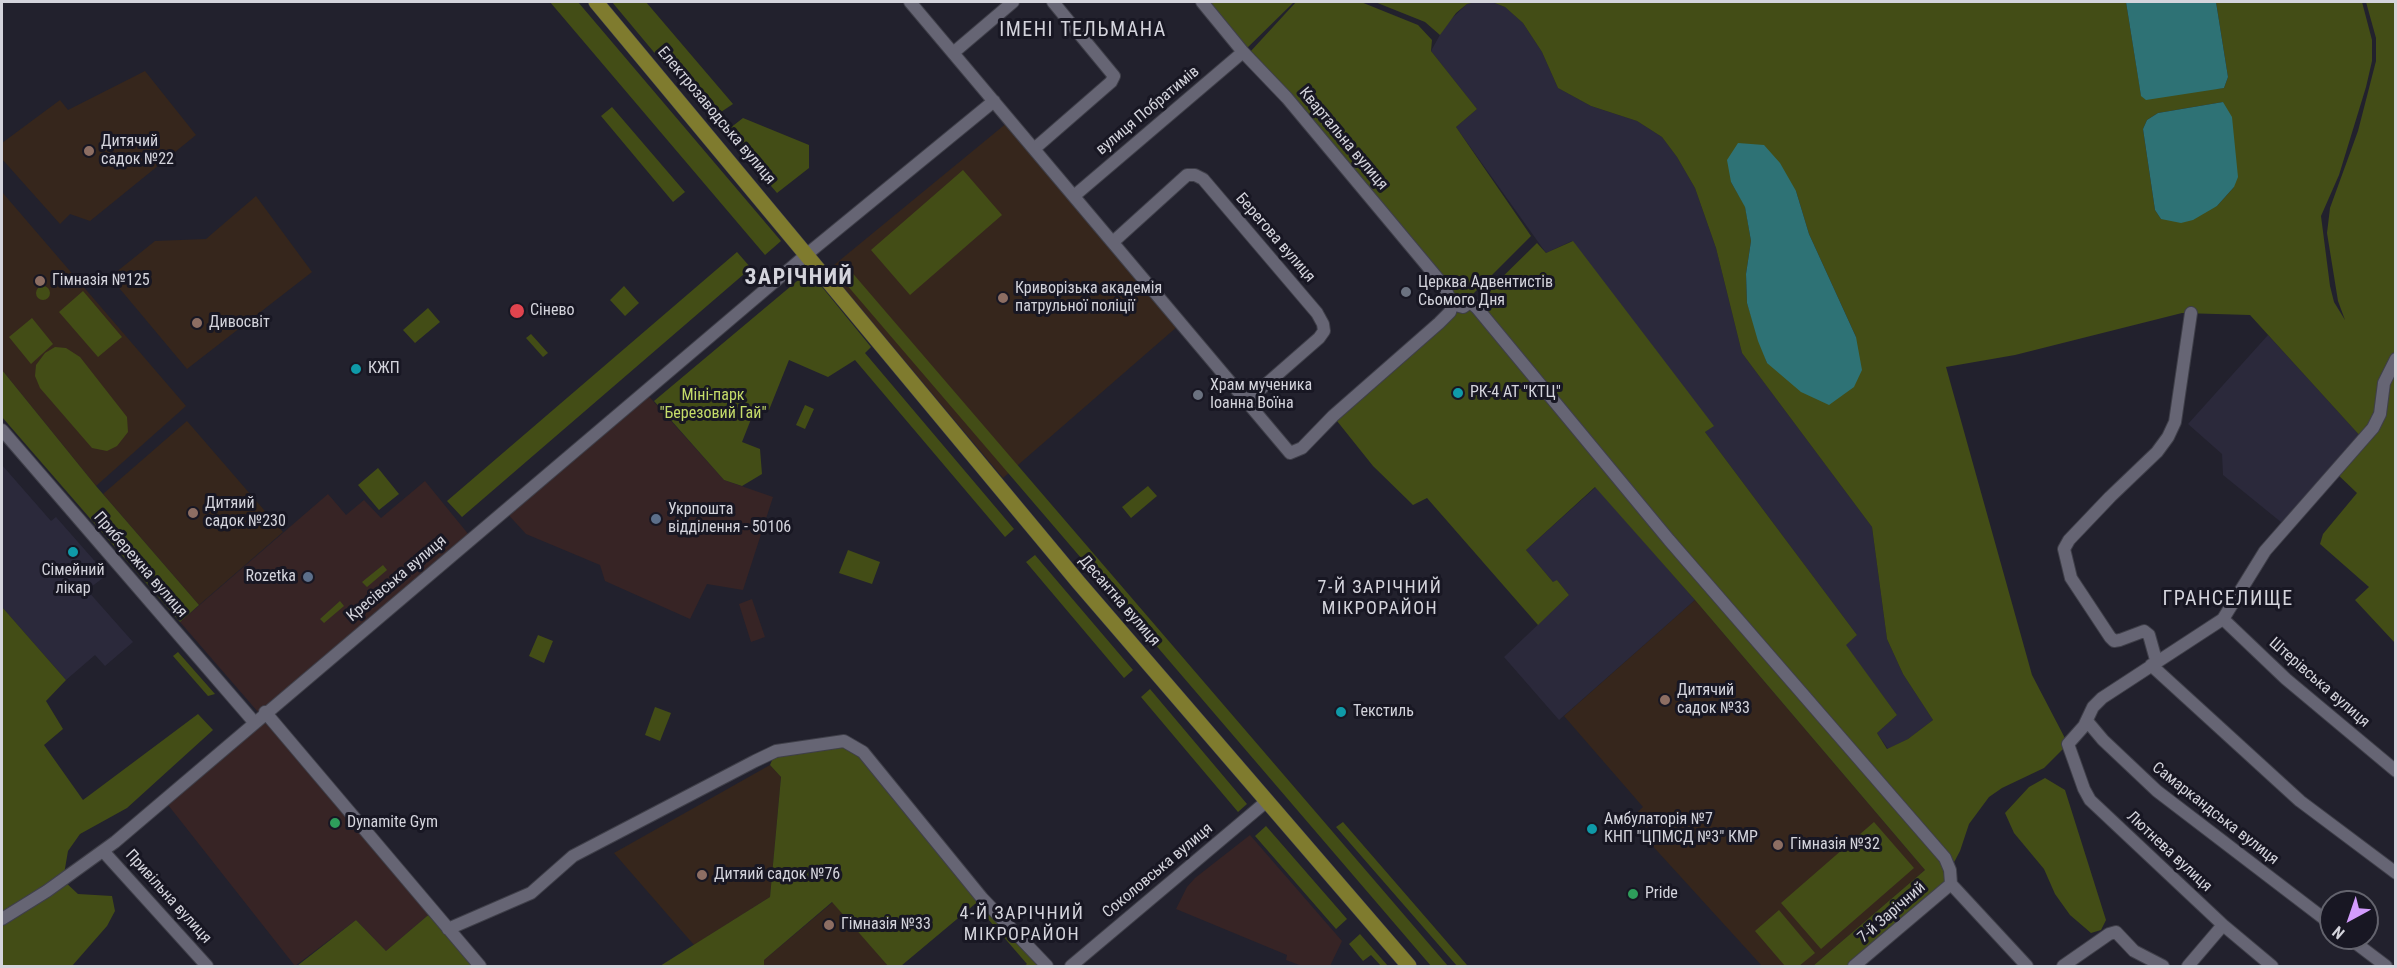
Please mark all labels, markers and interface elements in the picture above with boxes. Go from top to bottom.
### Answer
district label: ІМЕНІ ТЕЛЬМАНА [999,19,1167,43]
street label: Електрозаводська вулиця [653,43,779,189]
street label: вулиця Побратимів [1093,62,1203,160]
street label: Квартальна вулиця [1294,84,1392,194]
place label: Дитячий садок №22 [101,132,174,170]
marker: Дитячий садок №22 [82,144,96,158]
street label: Берегова вулиця [1231,190,1319,286]
district label: ЗАРІЧНИЙ [745,265,853,291]
place label: Гімназія №125 [52,271,150,291]
place label: Церква Адвентистів Сьомого Дня [1418,273,1553,311]
marker: Гімназія №125 [33,274,47,288]
place label: Криворізька академія патрульної поліції [1015,279,1162,317]
marker: Церква Адвентистів Сьомого Дня [1399,285,1413,299]
marker: Криворізька академія патрульної поліції [996,291,1010,305]
place label: Сінево [530,301,574,321]
marker: Сінево [508,302,526,320]
place label: Дивосвіт [209,313,270,333]
marker: Дивосвіт [190,316,204,330]
place label: КЖП [368,359,400,379]
marker: КЖП [349,362,363,376]
place label: Храм мученика Іоанна Воїна [1210,376,1312,414]
place label: РК-4 АТ "КТЦ" [1470,383,1561,403]
park label: Міні-парк "Березовий Гай" [659,386,767,424]
marker: РК-4 АТ "КТЦ" [1451,386,1465,400]
marker: Храм мученика Іоанна Воїна [1191,388,1205,402]
place label: Дитяий садок №230 [205,494,286,532]
place label: Укрпошта відділення - 50106 [668,500,791,538]
marker: Дитяий садок №230 [186,506,200,520]
street label: Прибережна вулиця [89,508,191,622]
marker: Укрпошта відділення - 50106 [649,512,663,526]
street label: Кресівська вулиця [343,532,451,626]
marker: Сімейний лікар [66,545,80,559]
street label: Десантна вулиця [1074,552,1164,650]
place label: Сімейний лікар [41,561,105,599]
place label: Rozetka [246,567,296,587]
marker: Rozetka [301,570,315,584]
district label: 7-Й ЗАРІЧНИЙ МІКРОРАЙОН [1318,577,1442,620]
district label: ГРАНСЕЛИЩЕ [2162,588,2294,612]
street label: Штерівська вулиця [2265,634,2373,732]
place label: Дитячий садок №33 [1677,681,1750,719]
marker: Дитячий садок №33 [1658,693,1672,707]
place label: Текстиль [1353,702,1414,722]
marker: Текстиль [1334,705,1348,719]
street label: Самаркандська вулиця [2148,759,2282,869]
street label: Лютнева вулиця [2122,808,2216,896]
place label: Амбулаторія №7 КНП "ЦПМСД №3" КМР [1604,810,1758,848]
place label: Dynamite Gym [347,813,438,833]
marker: Dynamite Gym [328,816,342,830]
street label: Соколовська вулиця [1099,819,1217,923]
marker: Амбулаторія №7 КНП "ЦПМСД №3" КМР [1585,822,1599,836]
place label: Гімназія №32 [1790,835,1880,855]
marker: Гімназія №32 [1771,838,1785,852]
street label: Привільна вулиця [121,846,215,948]
place label: Дитяий садок №76 [714,865,840,885]
marker: Дитяий садок №76 [695,868,709,882]
street label: 7-й Зарічний [1854,878,1930,948]
place label: Pride [1645,884,1678,904]
marker: Pride [1626,887,1640,901]
north arrow [2319,890,2379,950]
district label: 4-Й ЗАРІЧНИЙ МІКРОРАЙОН [960,903,1084,946]
place label: Гімназія №33 [841,915,931,935]
marker: Гімназія №33 [822,918,836,932]
text: N [2329,922,2348,943]

